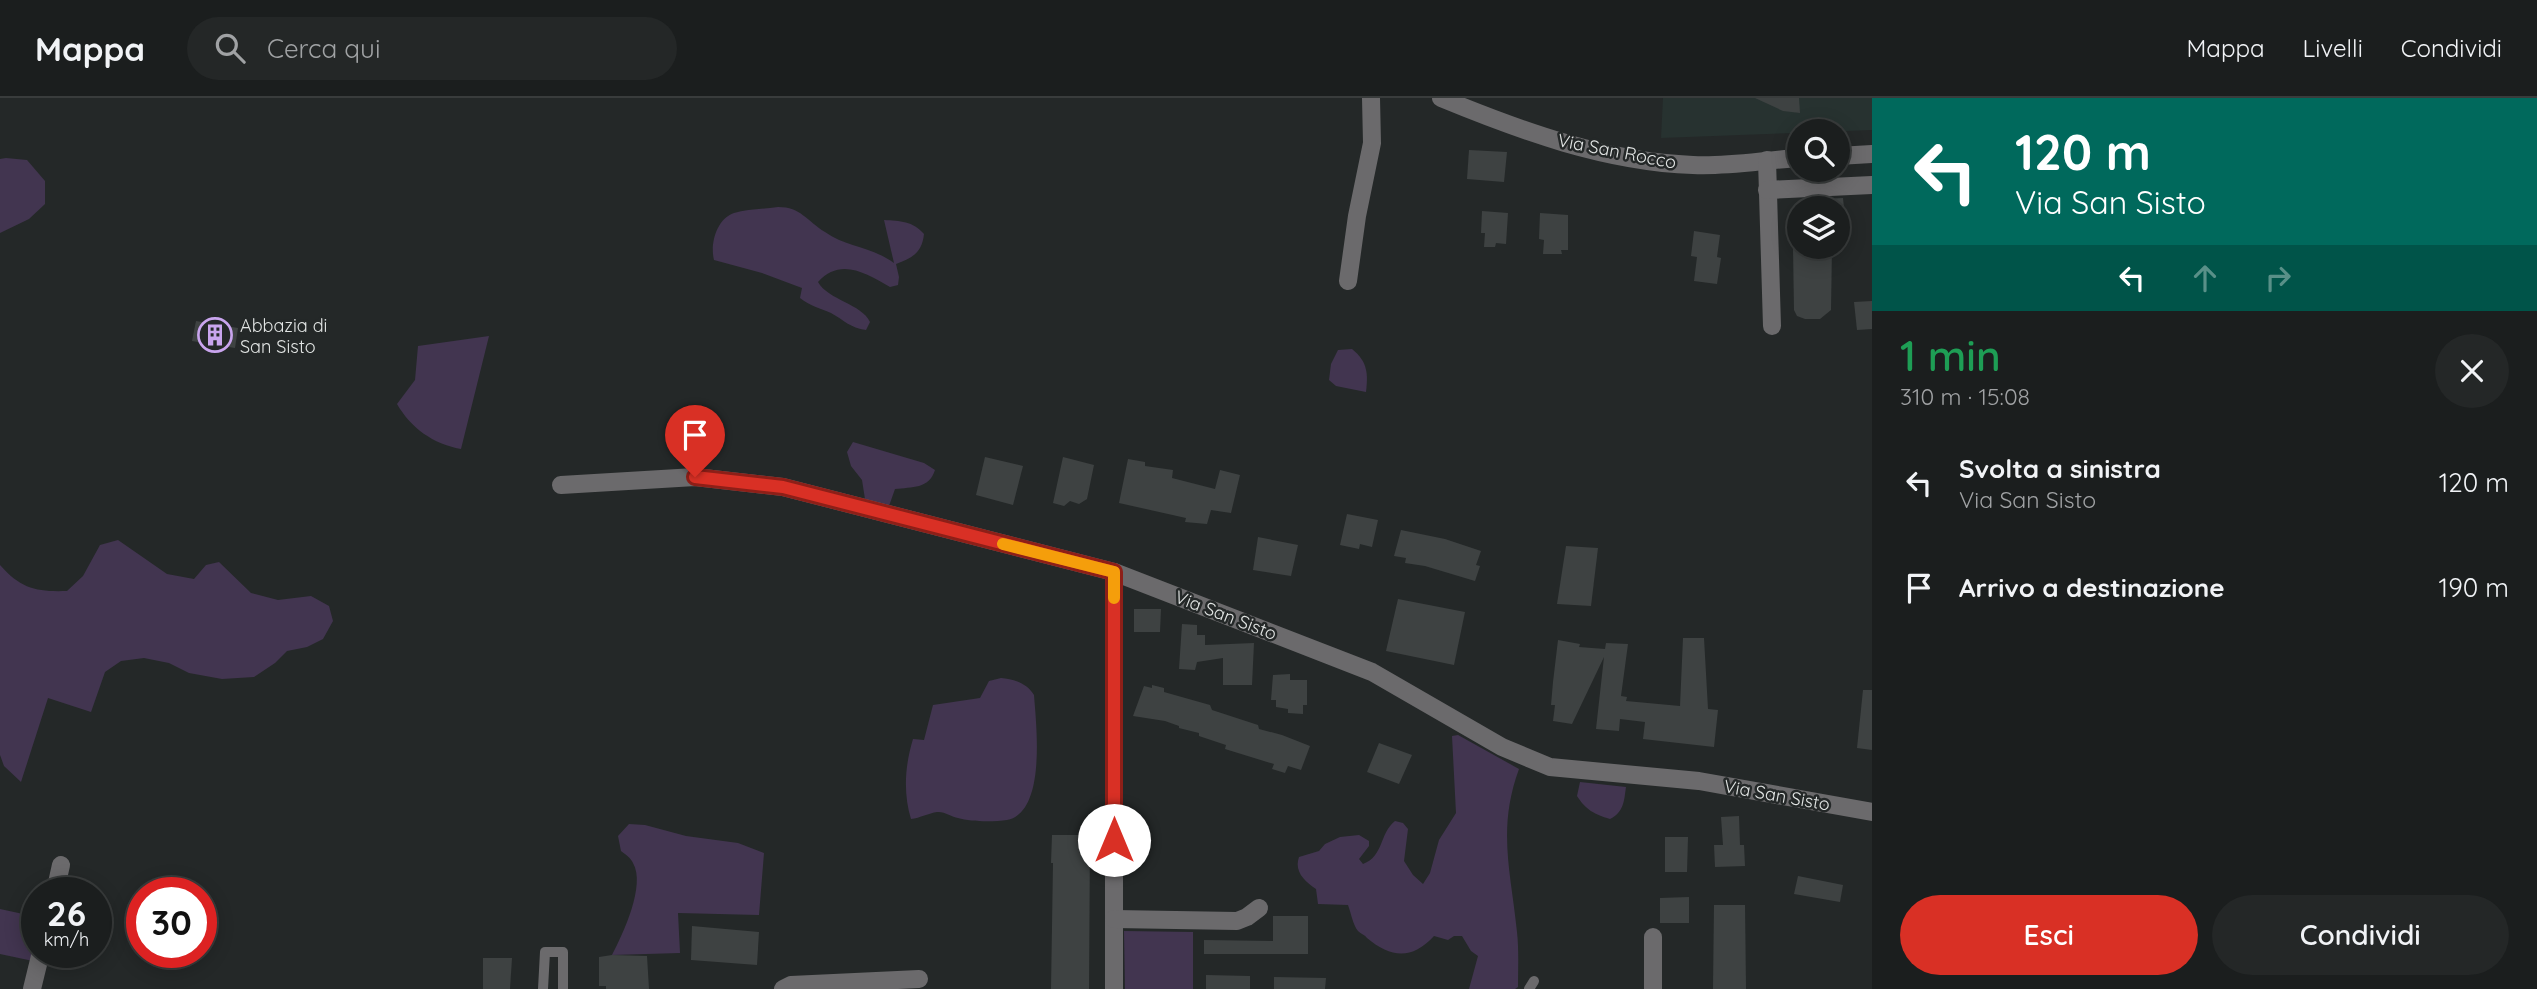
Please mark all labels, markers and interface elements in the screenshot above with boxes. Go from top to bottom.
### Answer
search box [187,17,677,80]
text: Mappa [35,28,145,69]
icon: search [211,29,249,67]
text: Cerca qui [267,32,380,65]
text: Mappa [2187,33,2265,63]
text: Livelli [2303,33,2363,63]
text: Condividi [2401,33,2502,63]
map controls [1787,119,1850,259]
button: search [1787,119,1850,182]
text: 120 m [2015,121,2151,182]
icon: left [1900,126,1991,217]
street label: Via San Rocco [1556,128,1678,174]
text: Via San Sisto [2015,182,2206,222]
button: layers [1787,196,1850,259]
icon: left [2113,259,2151,297]
icon: ahead [2186,259,2224,297]
icon: right [2259,259,2297,297]
place label: Abbazia di San Sisto [240,314,327,358]
building icon: Abbazia di San Sisto [196,316,234,354]
text: 1 min [1900,329,2001,382]
button: close [2435,334,2509,408]
text: 310 m · 15:08 [1900,382,2030,411]
pin [665,405,725,477]
icon: arrive [676,416,714,454]
text: Svolta a sinistra [1959,452,2161,485]
icon: left [1900,464,1938,502]
text: 120 m [2439,466,2509,499]
text: Via San Sisto [1959,485,2096,514]
icon: arrive [1900,569,1938,607]
text: Arrivo a destinazione [1959,571,2225,604]
text: 190 m [2439,571,2509,604]
street label: Via San Sisto [1172,585,1280,645]
street label: Via San Sisto [1722,774,1832,816]
position arrow [1077,803,1151,877]
speed limit sign: 30 [126,877,217,968]
text: 26 [47,891,86,935]
button: Esci [1900,895,2198,975]
button: Condividi [2212,895,2509,975]
text: km/h [44,928,89,951]

